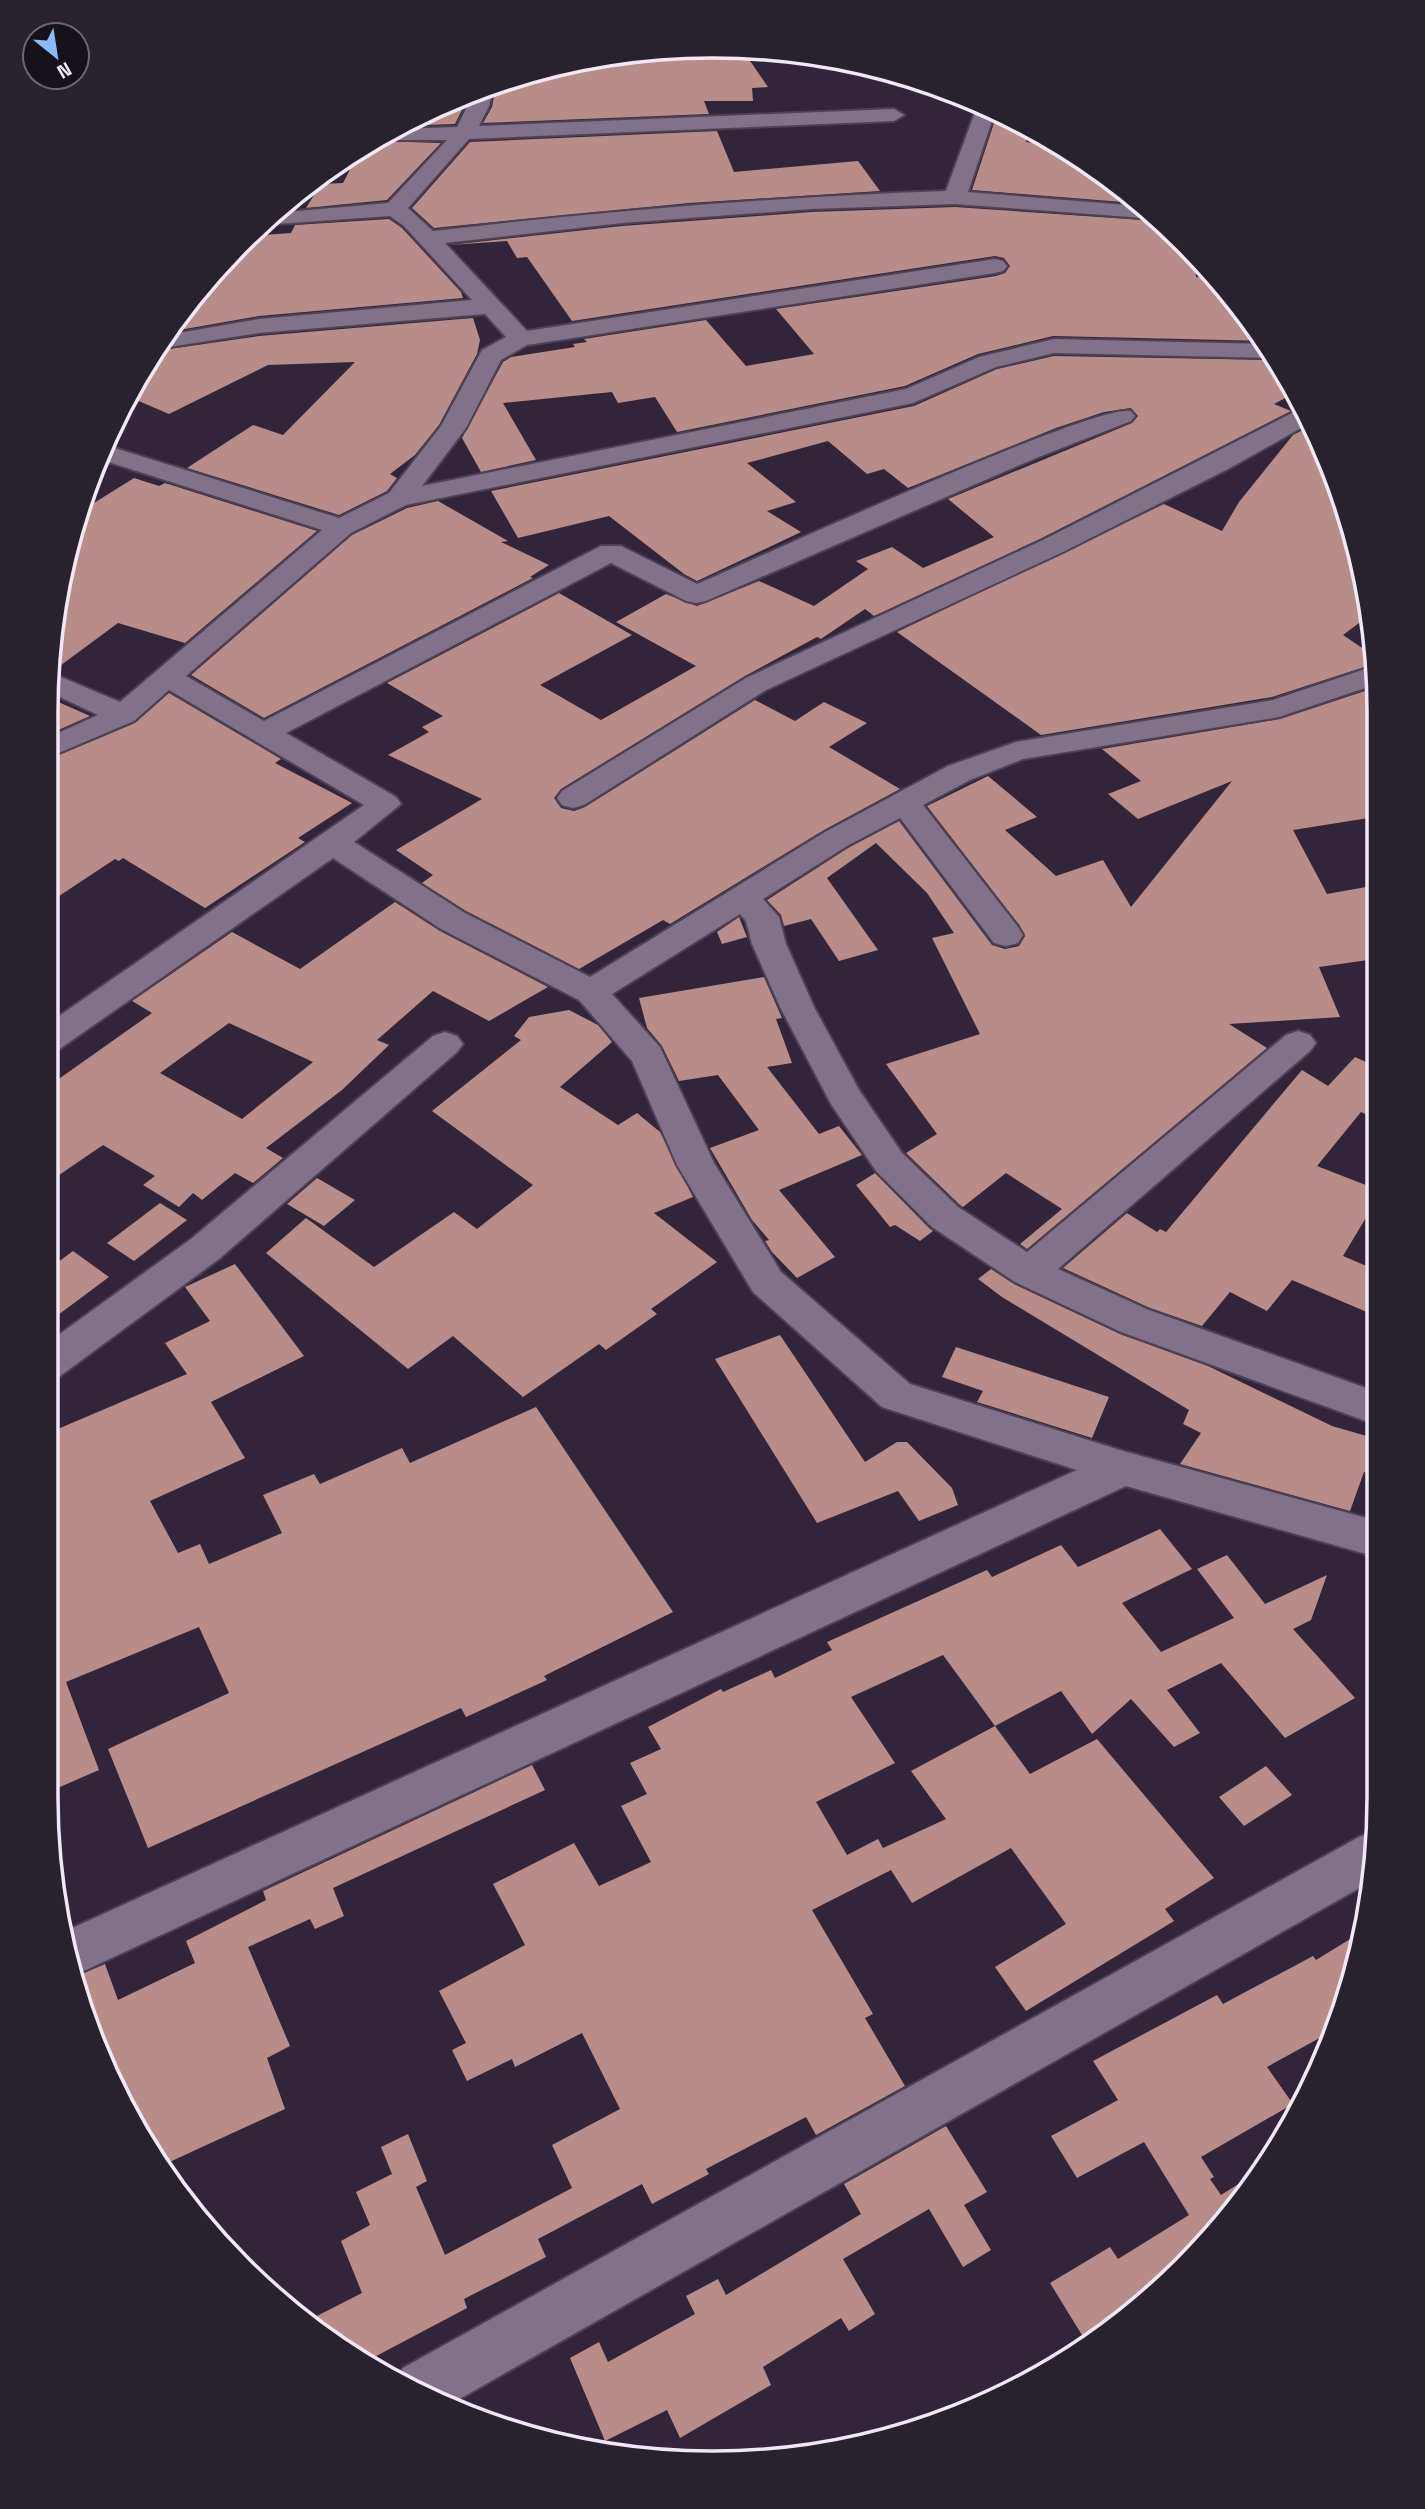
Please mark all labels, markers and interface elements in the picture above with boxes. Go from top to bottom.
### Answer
north arrow [21,21,91,91]
text: N [52,56,76,84]

